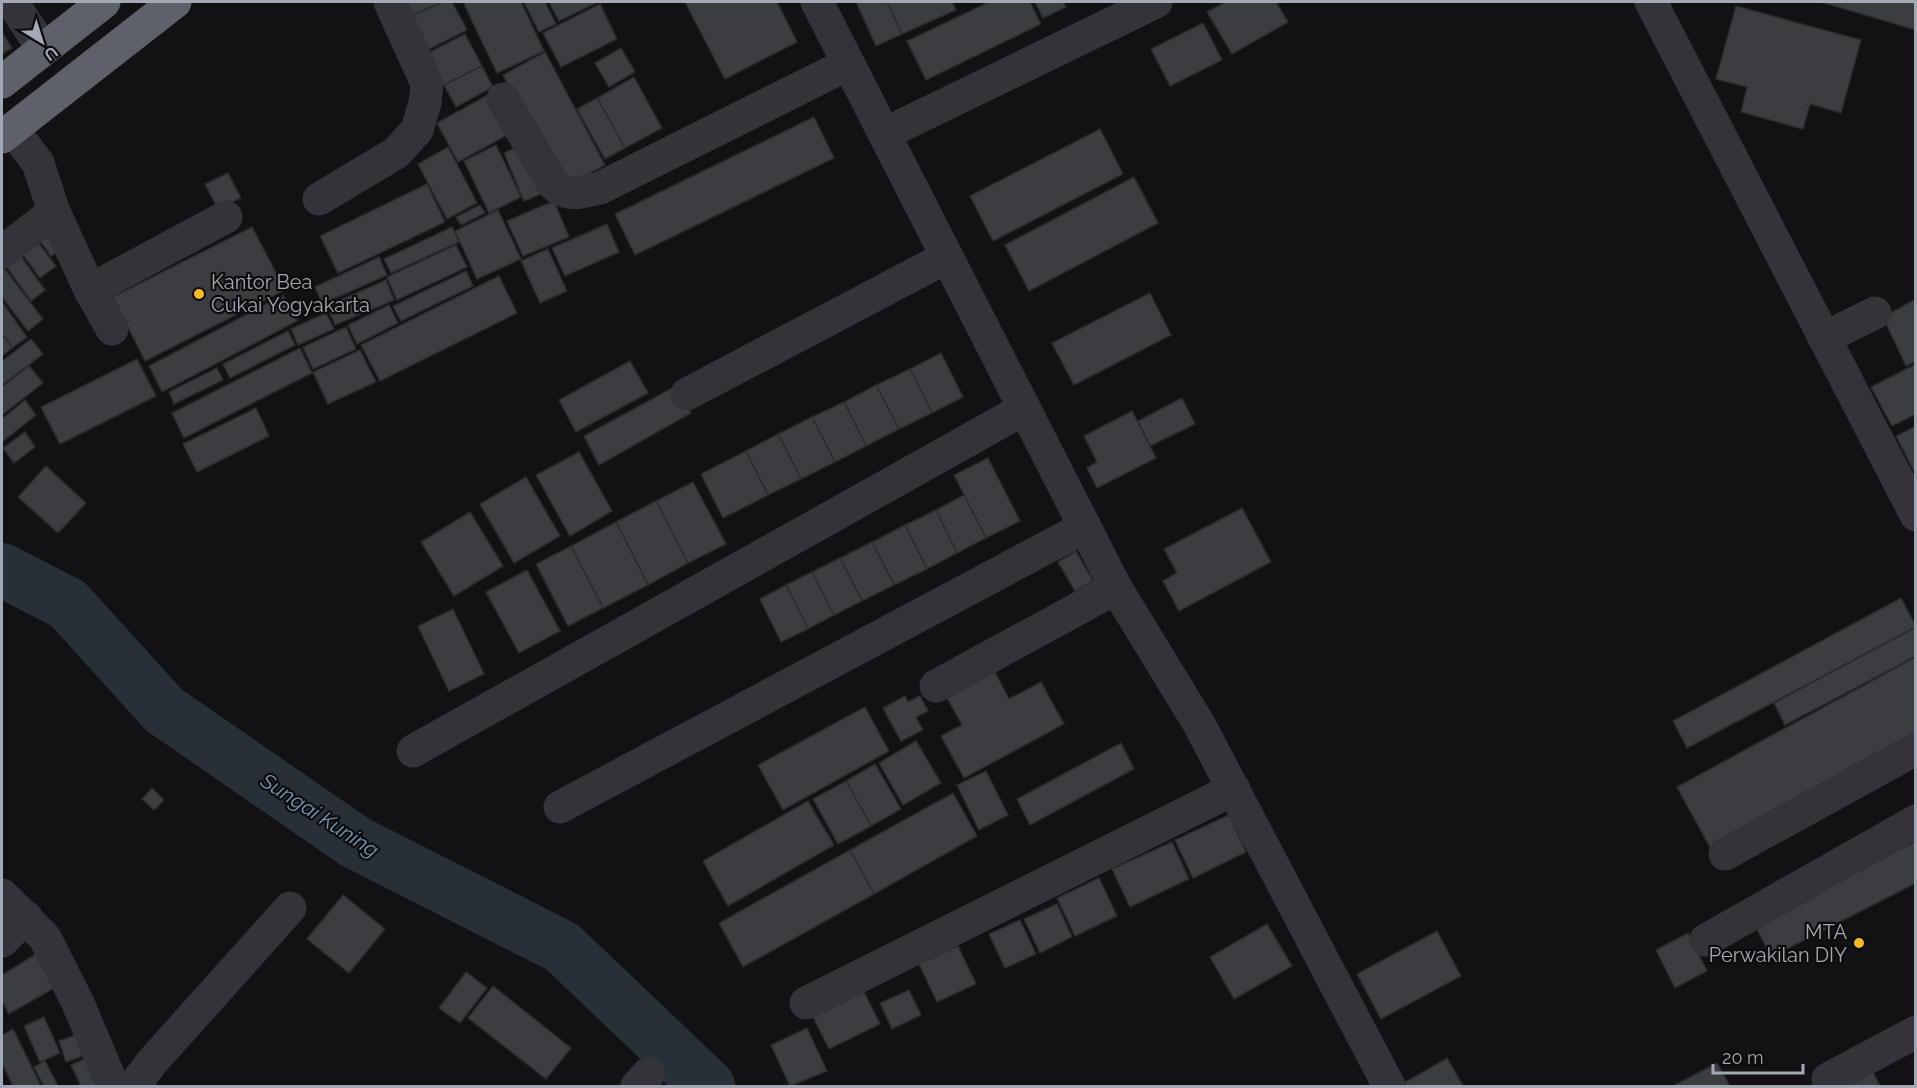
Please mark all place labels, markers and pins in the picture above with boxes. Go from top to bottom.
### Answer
place label: Kantor Bea Cukai Yogyakarta [211,270,370,317]
marker: Kantor Bea Cukai Yogyakarta [192,287,206,301]
place label: MTA Perwakilan DIY [1709,920,1847,967]
marker: MTA Perwakilan DIY [1852,936,1866,950]

